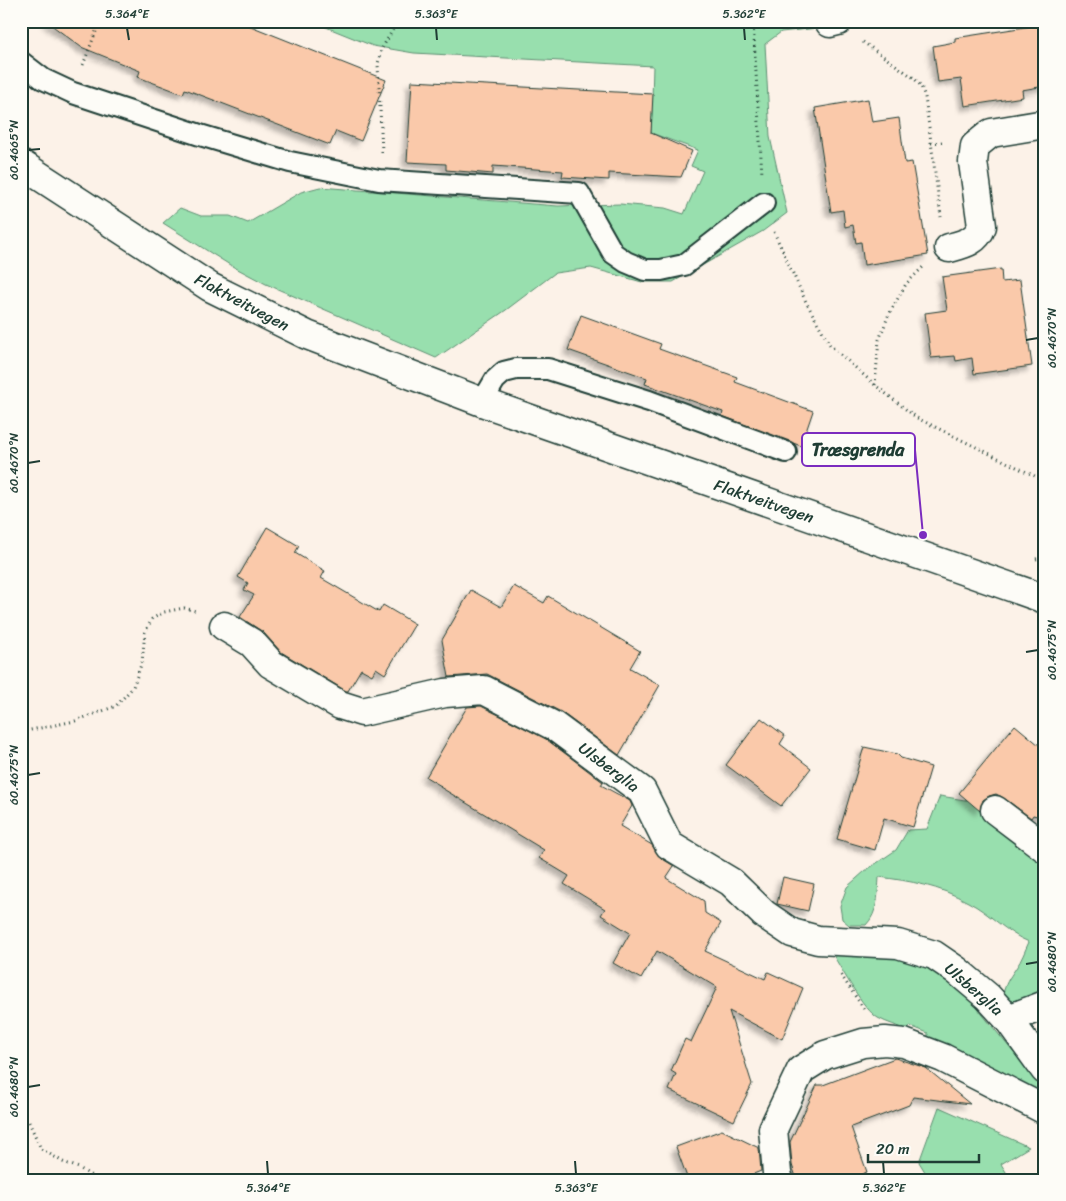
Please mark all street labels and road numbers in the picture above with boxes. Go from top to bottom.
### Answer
street label: Flaktveitvegen [189,265,295,339]
street label: Flaktveitvegen [710,470,818,532]
street label: Ulsberglia [572,734,646,800]
street label: Ulsberglia [938,955,1010,1023]

